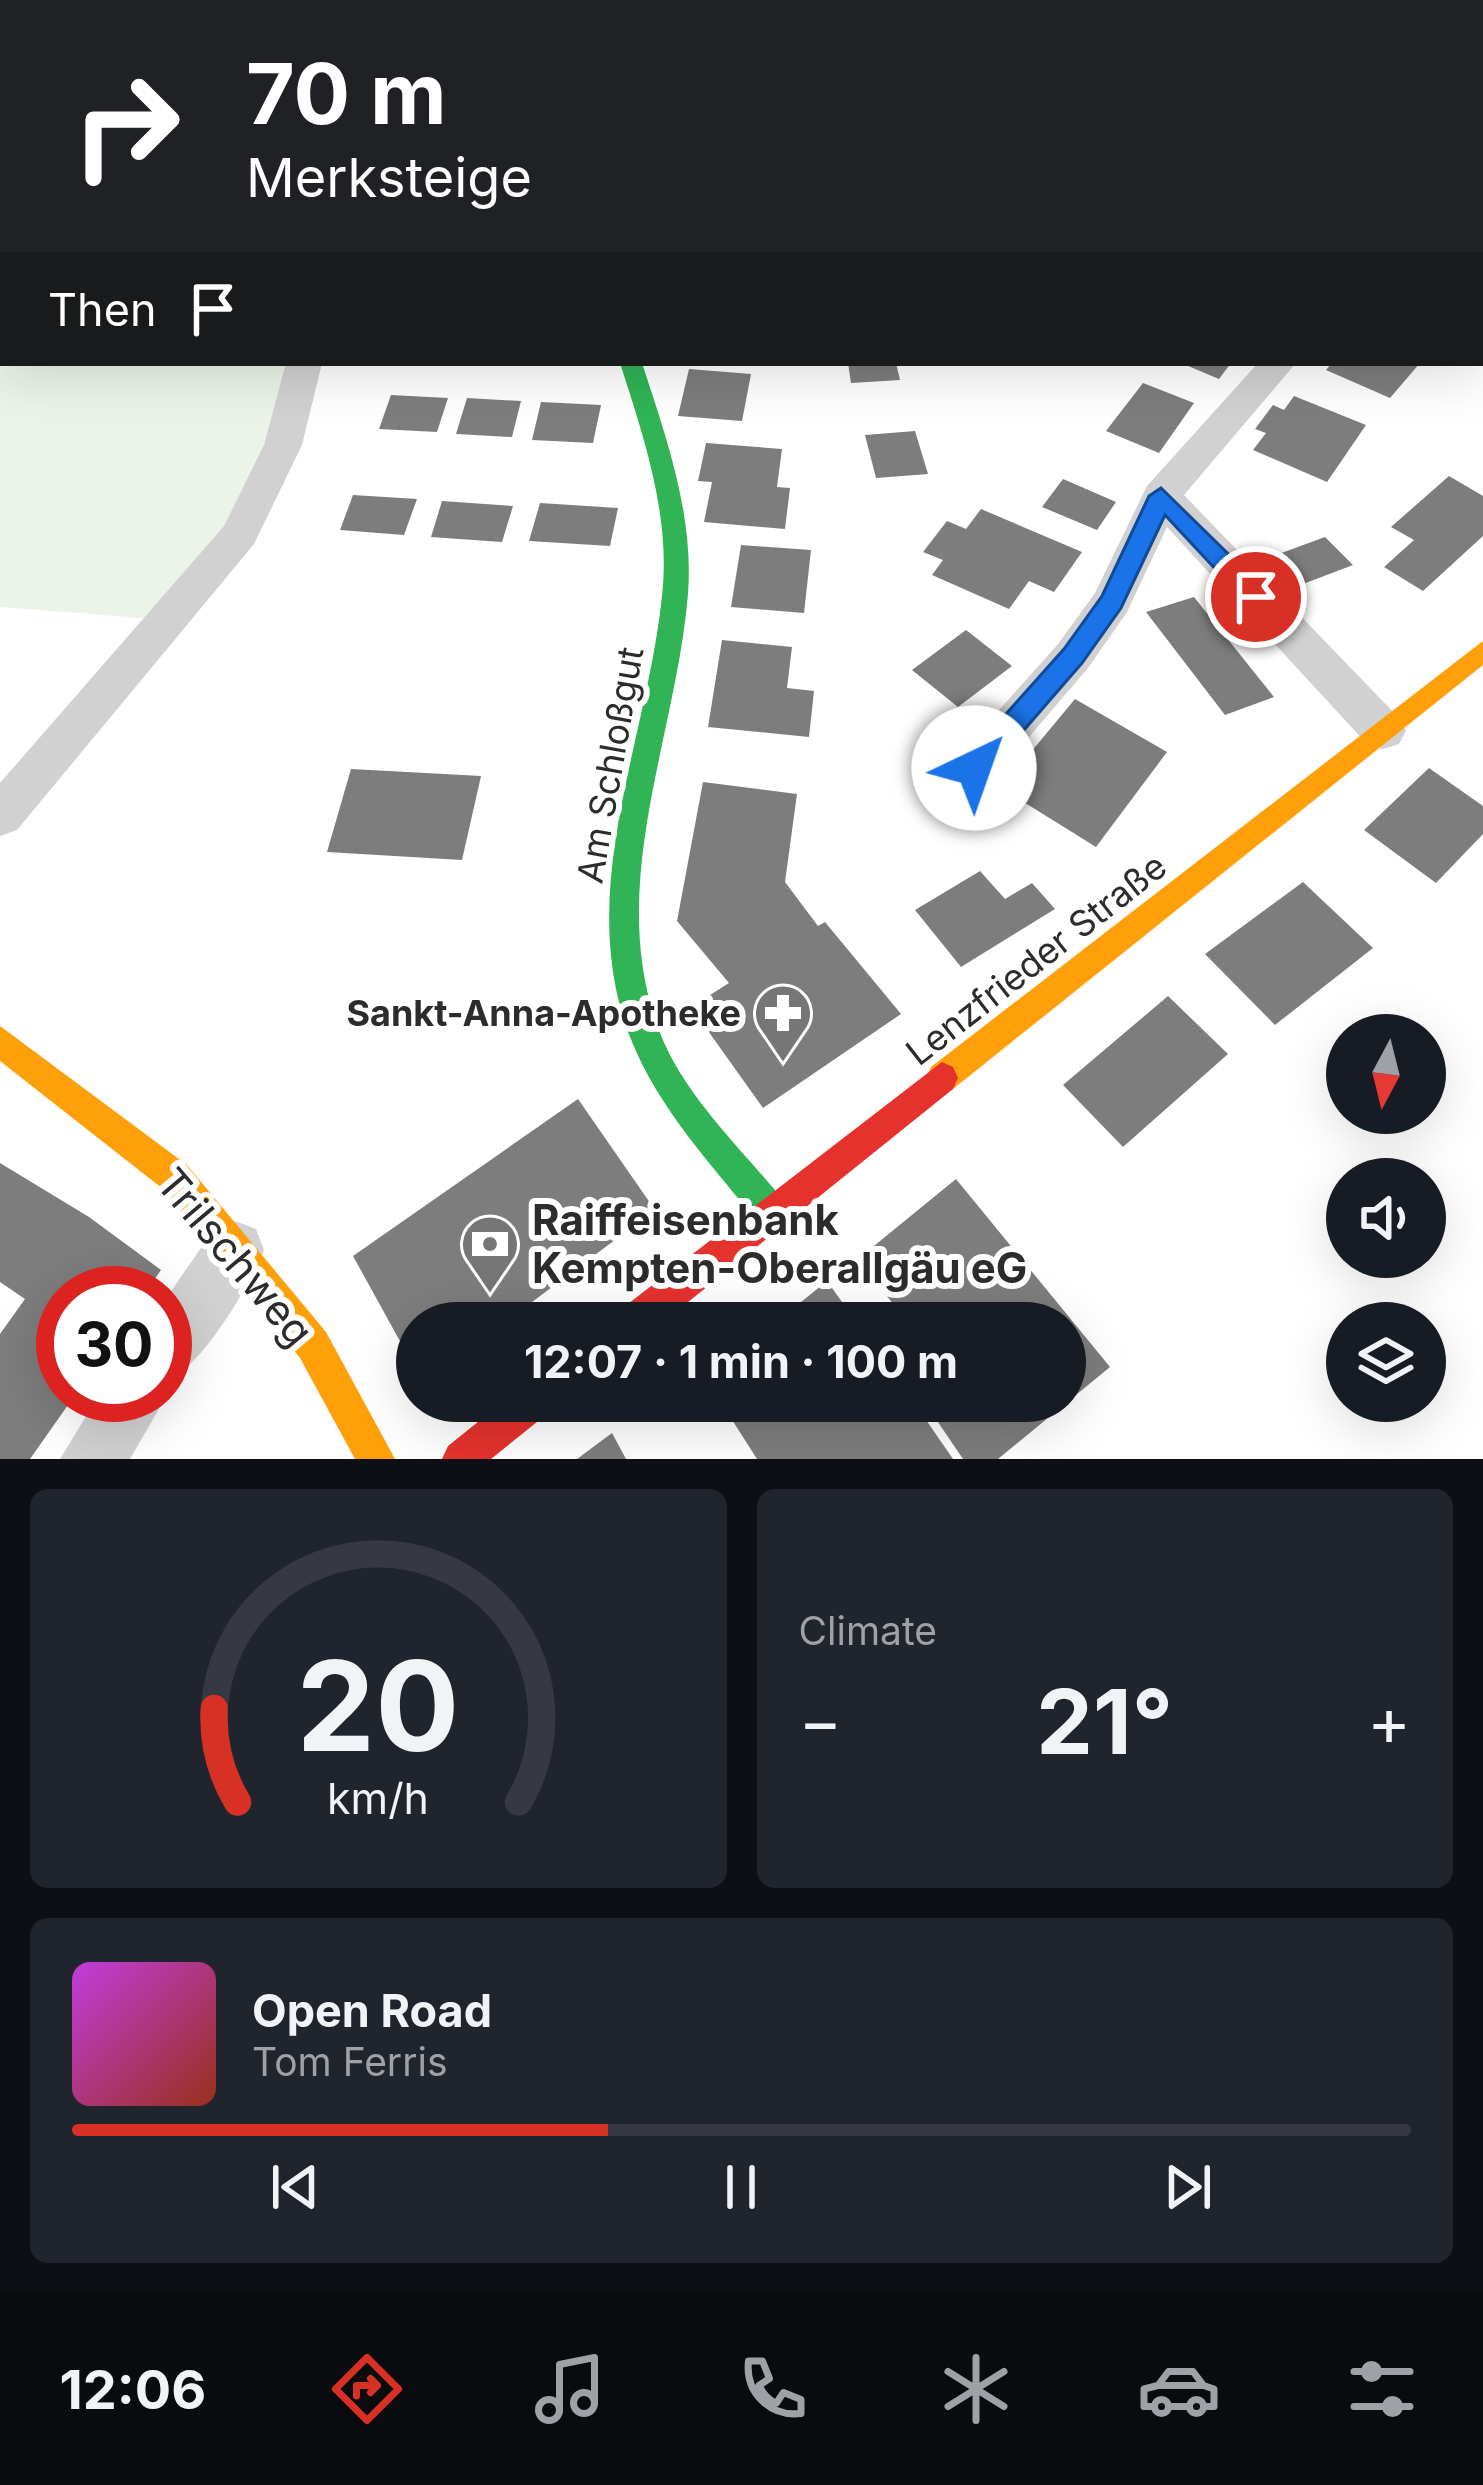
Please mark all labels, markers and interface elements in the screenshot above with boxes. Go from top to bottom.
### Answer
text: 70 m [246,43,447,144]
icon: right [48,48,204,204]
text: Merksteige [246,145,532,210]
icon: arrive [180,276,246,342]
text: Then [48,282,156,337]
pin [1205,546,1307,648]
icon: arrive [1223,564,1289,630]
street label: Am Schloßgut [568,643,652,887]
position arrow [911,705,1037,831]
street label: Lenzfrieder Straße [897,844,1175,1074]
pharmacy icon: Sankt-Anna-Apotheke [752,982,814,1064]
place label: Sankt-Anna-Apotheke [346,991,741,1035]
north arrow [1326,1014,1446,1134]
map controls [1326,1014,1446,1422]
street label: Trilschweg [146,1157,324,1356]
button: sound [1326,1158,1446,1278]
place label: Raiffeisenbank Kempten-Oberallgäu eG [532,1194,1027,1293]
bank icon: Raiffeisenbank Kempten-Oberallgäu eG [459,1213,521,1295]
speed limit sign: 30 [36,1266,192,1422]
button: layers [1326,1302,1446,1422]
text: 12:07 · 1 min · 100 m [524,1334,958,1389]
text: Climate [799,1607,937,1654]
text: 20 [297,1630,460,1781]
text: 21° [1036,1667,1173,1776]
text: − [799,1681,842,1761]
text: + [1367,1681,1411,1761]
text: km/h [327,1771,429,1823]
text: Open Road [252,1983,492,2038]
text: Tom Ferris [252,2038,447,2085]
icon: previous [262,2154,328,2220]
icon: pause [708,2154,774,2220]
icon: next [1155,2154,1221,2220]
icon: directions [325,2347,409,2431]
icon: music [528,2347,612,2431]
icon: phone [731,2347,815,2431]
icon: climate [934,2347,1018,2431]
icon: car [1137,2347,1221,2431]
icon: filters [1340,2347,1424,2431]
text: 12:06 [59,2357,206,2422]

